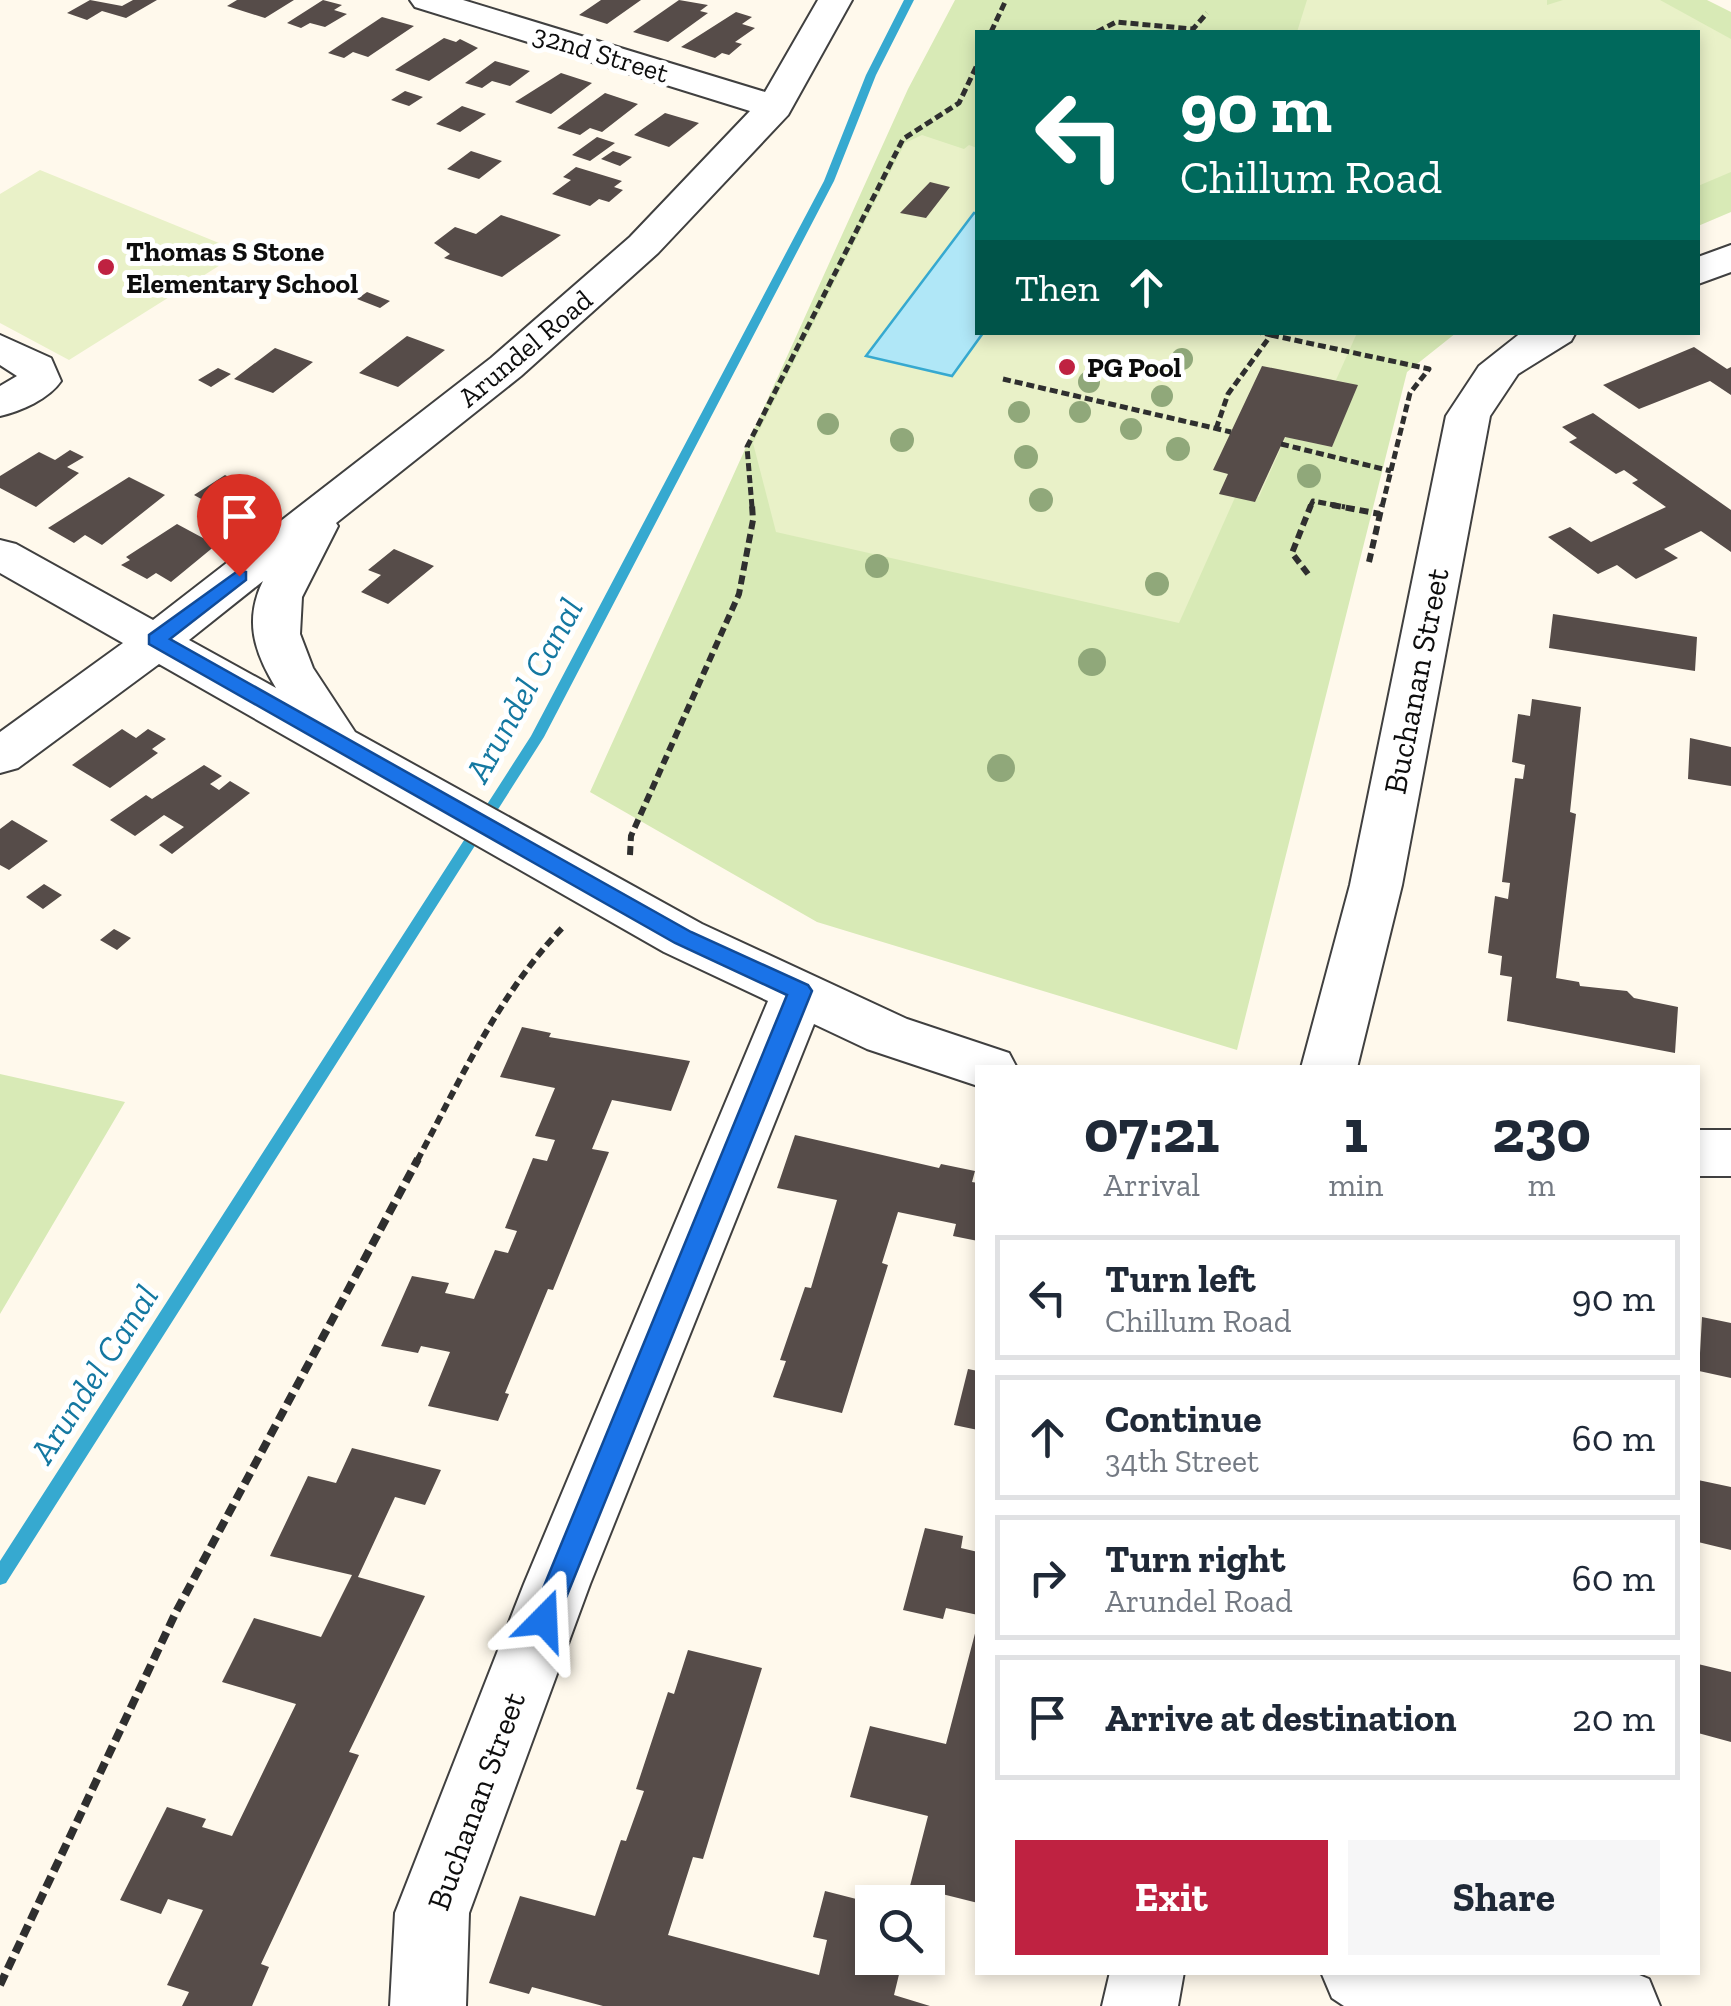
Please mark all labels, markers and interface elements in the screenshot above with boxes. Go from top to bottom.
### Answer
street label: 32nd Street [529,17,673,90]
text: 90 m [1180,66,1332,150]
icon: left [1015,70,1145,200]
text: Chillum Road [1180,151,1442,205]
place label: Thomas S Stone Elementary School [126,235,358,300]
marker: Thomas S Stone Elementary School [95,256,117,278]
icon: ahead [1119,260,1174,315]
text: Then [1015,265,1099,311]
street label: Arundel Road [452,283,599,414]
place label: PG Pool [1087,351,1182,384]
marker: PG Pool [1056,356,1078,378]
pin [197,474,282,577]
icon: arrive [212,489,267,544]
street label: Buchanan Street [1375,565,1457,797]
water label: Arundel Canal [456,591,592,790]
text: 07:21 [1084,1095,1220,1167]
text: 1 [1344,1095,1368,1167]
text: 230 [1492,1095,1591,1167]
text: Arrival [1104,1166,1200,1204]
text: min [1328,1166,1383,1204]
text: m [1528,1166,1555,1204]
text: Turn left [1105,1256,1256,1302]
icon: left [1020,1270,1075,1325]
text: 90 m [1572,1275,1655,1321]
water label: Arundel Canal [20,1277,167,1472]
text: Chillum Road [1105,1302,1291,1340]
text: Continue [1105,1396,1262,1442]
icon: ahead [1020,1410,1075,1465]
text: 60 m [1572,1415,1655,1461]
text: 34th Street [1105,1442,1259,1480]
text: Turn right [1105,1536,1285,1582]
icon: right [1020,1550,1075,1605]
text: 60 m [1572,1555,1655,1601]
position arrow [492,1568,596,1672]
text: Arundel Road [1105,1582,1293,1620]
street label: Buchanan Street [419,1687,533,1915]
icon: arrive [1020,1690,1075,1745]
text: Arrive at destination [1105,1695,1456,1741]
text: 20 m [1572,1695,1655,1741]
button: Exit [1015,1840,1328,1955]
button: Share [1348,1840,1660,1955]
map controls [855,1885,945,1975]
button: search [855,1885,945,1975]

